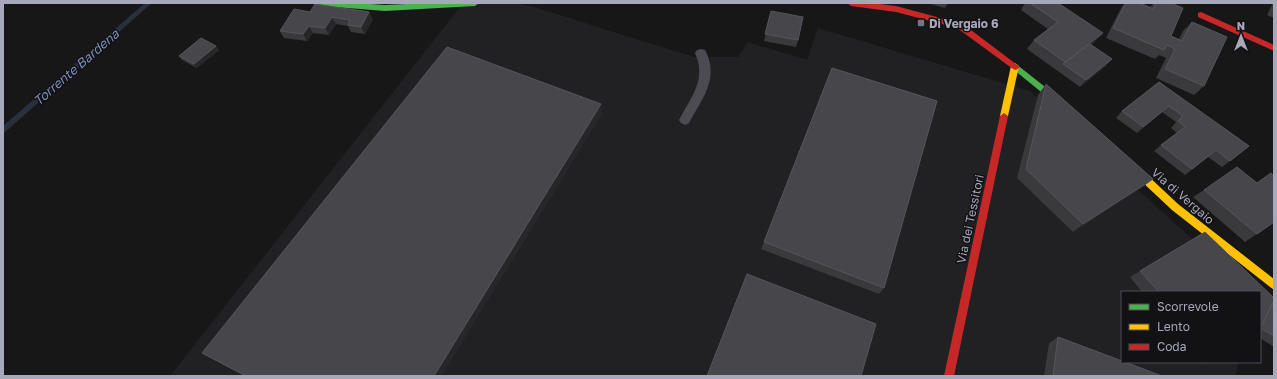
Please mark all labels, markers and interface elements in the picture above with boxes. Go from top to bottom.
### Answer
place label: Di Vergaio 6 [929,16,999,31]
north arrow [1221,16,1261,56]
marker: Di Vergaio 6 [916,18,926,28]
text: N [1237,19,1245,32]
water label: Torrente Bardena [30,25,122,108]
street label: Via di Vergaio [1149,165,1217,227]
street label: Via dei Tessitori [953,173,987,265]
legend [1121,291,1261,363]
text: Scorrevole [1157,299,1219,314]
text: Lento [1157,319,1190,334]
text: Coda [1157,339,1187,354]

